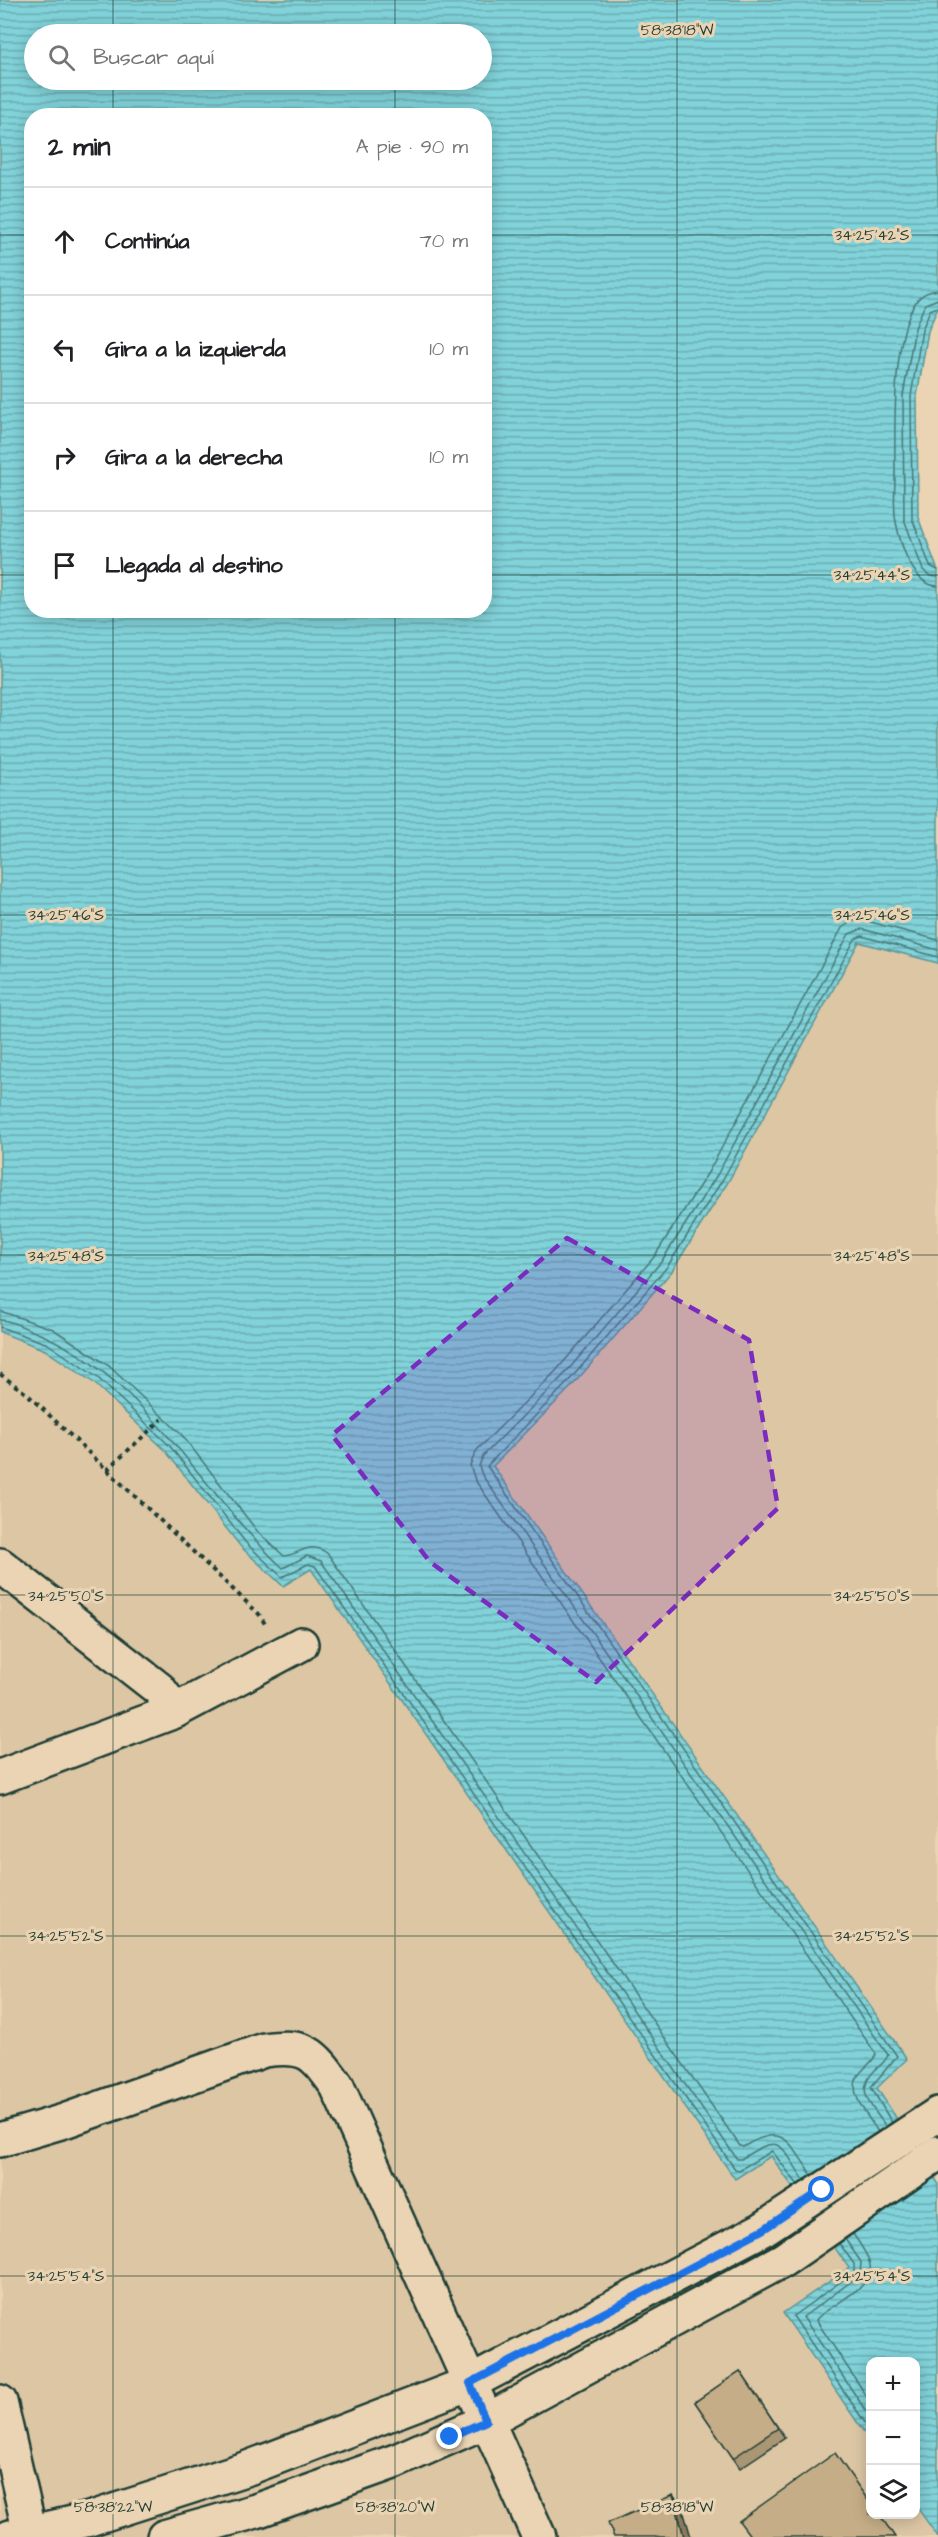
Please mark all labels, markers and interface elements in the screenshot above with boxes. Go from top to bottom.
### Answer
text: 58°38'18"W [641,20,713,41]
search box [24,24,492,90]
icon: search [45,41,78,74]
text: Buscar aquí [93,42,214,73]
text: 2 min [48,129,110,165]
text: A pie · 90 m [356,133,468,161]
icon: ahead [48,225,81,258]
text: 34°25'42"S [835,225,910,246]
text: Continúa [105,226,190,257]
text: 70 m [420,227,468,255]
icon: left [48,333,81,366]
text: Gira a la izquierda [105,334,286,365]
text: 10 m [429,335,468,363]
icon: right [48,441,81,474]
text: Gira a la derecha [105,442,282,473]
text: 10 m [429,443,468,471]
icon: arrive [48,549,81,582]
text: Llegada al destino [105,550,283,581]
text: 34°25'44"S [834,565,911,586]
text: 34°25'46"S [28,905,104,926]
text: 34°25'46"S [834,905,910,926]
text: 34°25'48"S [28,1246,104,1267]
text: 34°25'48"S [834,1246,910,1267]
text: 34°25'50"S [28,1586,104,1607]
text: 34°25'50"S [834,1586,910,1607]
text: 34°25'52"S [28,1926,104,1947]
text: 34°25'52"S [834,1926,910,1947]
route start [808,2176,834,2202]
text: 34°25'54"S [28,2266,105,2287]
text: 34°25'54"S [834,2266,911,2287]
map controls [866,2357,920,2519]
button: + [866,2357,920,2411]
button: − [866,2411,920,2465]
route end [436,2423,462,2449]
button: layers [866,2465,920,2519]
text: 58°38'22"W [74,2497,152,2518]
text: 58°38'20"W [355,2497,435,2518]
text: 58°38'18"W [641,2497,713,2518]

